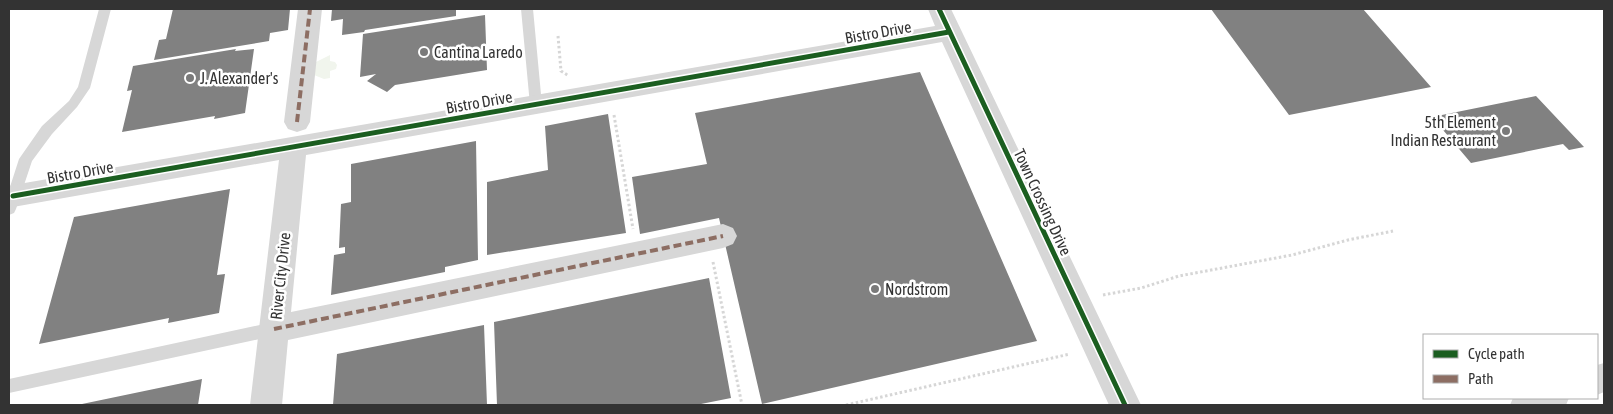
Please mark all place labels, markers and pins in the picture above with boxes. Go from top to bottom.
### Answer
place label: Cantina Laredo [434,43,523,61]
marker: Cantina Laredo [418,46,430,58]
place label: J. Alexander's [200,69,279,87]
marker: J. Alexander's [184,72,196,84]
place label: 5th Element Indian Restaurant [1391,113,1496,149]
marker: 5th Element Indian Restaurant [1500,125,1512,137]
place label: Nordstrom [885,280,948,298]
marker: Nordstrom [869,283,881,295]

